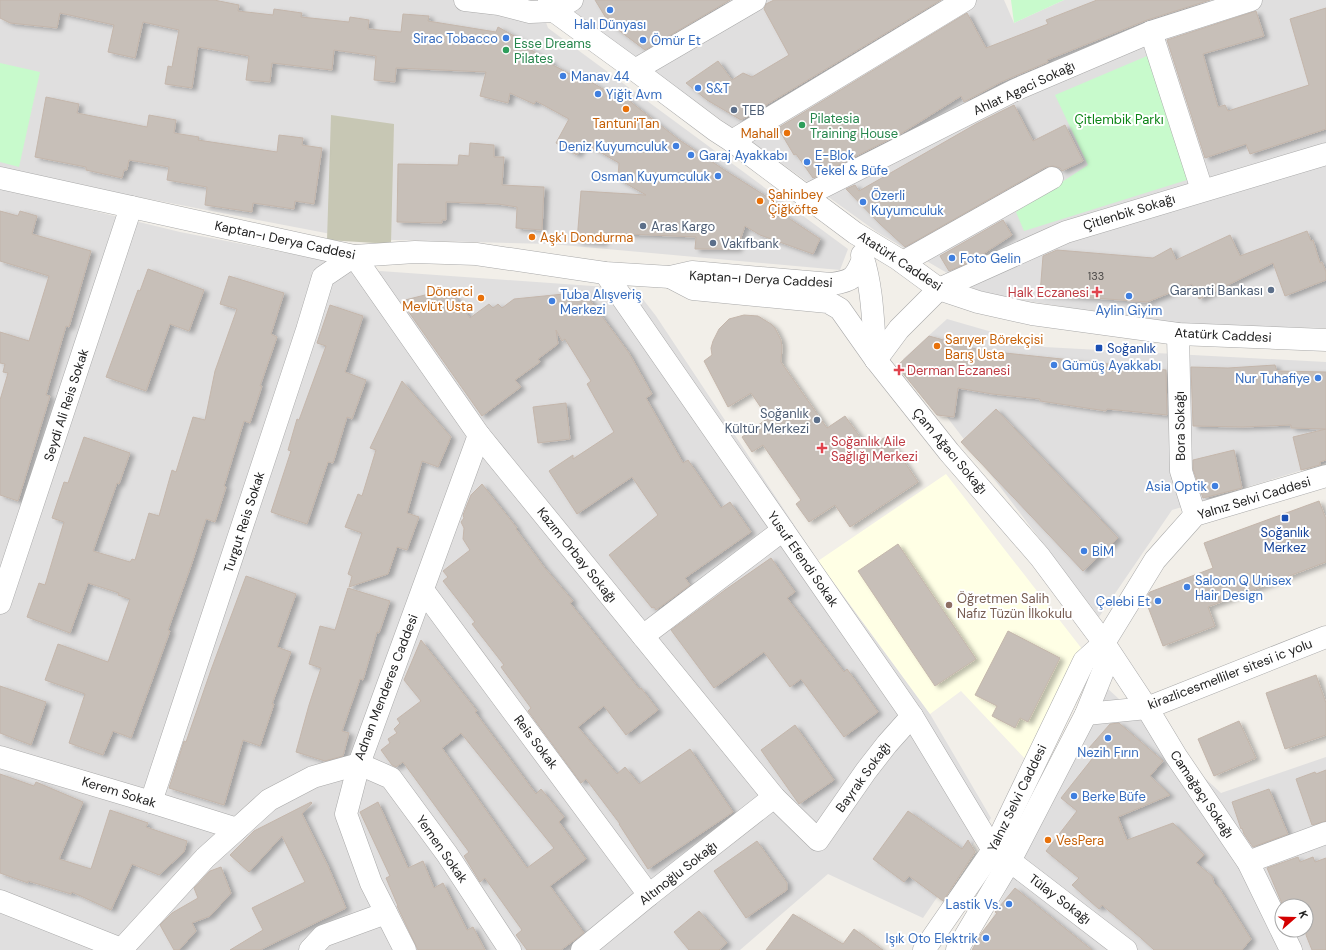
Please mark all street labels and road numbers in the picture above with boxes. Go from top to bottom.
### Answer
street label: Ahlat Agaci Sokağı [970,57,1078,119]
street label: Çitlenbik Sokağı [1081,190,1177,234]
street label: Kaptan-ı Derya Caddesi [213,217,357,263]
street label: Atatürk Caddesi [855,227,945,295]
street label: Kaptan-ı Derya Caddesi [689,267,833,291]
street label: Atatürk Caddesi [1174,324,1272,346]
street label: Seydi Ali Reis Sokak [40,346,92,463]
street label: Bora Sokağı [1171,391,1189,461]
street label: Çam Ağacı Sokağı [909,404,991,498]
street label: Turgut Reis Sokak [220,469,268,575]
street label: Yalnız Selvi Caddesi [1195,473,1313,523]
street label: Kazım Orbay Sokağı [533,504,621,606]
street label: Yusuf Efendi Sokak [764,508,843,610]
street label: Adnan Menderes Caddesi [350,612,422,762]
street label: kirazlicesmelliler sitesi ic yolu [1145,635,1315,713]
street label: Reis Sokak [510,712,562,773]
street label: Bayrak Sokağı [832,739,894,815]
street label: Yalnız Selvi Caddesi [984,742,1050,854]
street label: Camağaçı Sokağı [1166,747,1238,841]
street label: Kerem Sokak [80,773,159,812]
street label: Yemen Sokak [412,812,472,887]
street label: Altınoğlu Sokağı [636,837,720,909]
street label: Tülay Sokağı [1026,870,1094,928]

